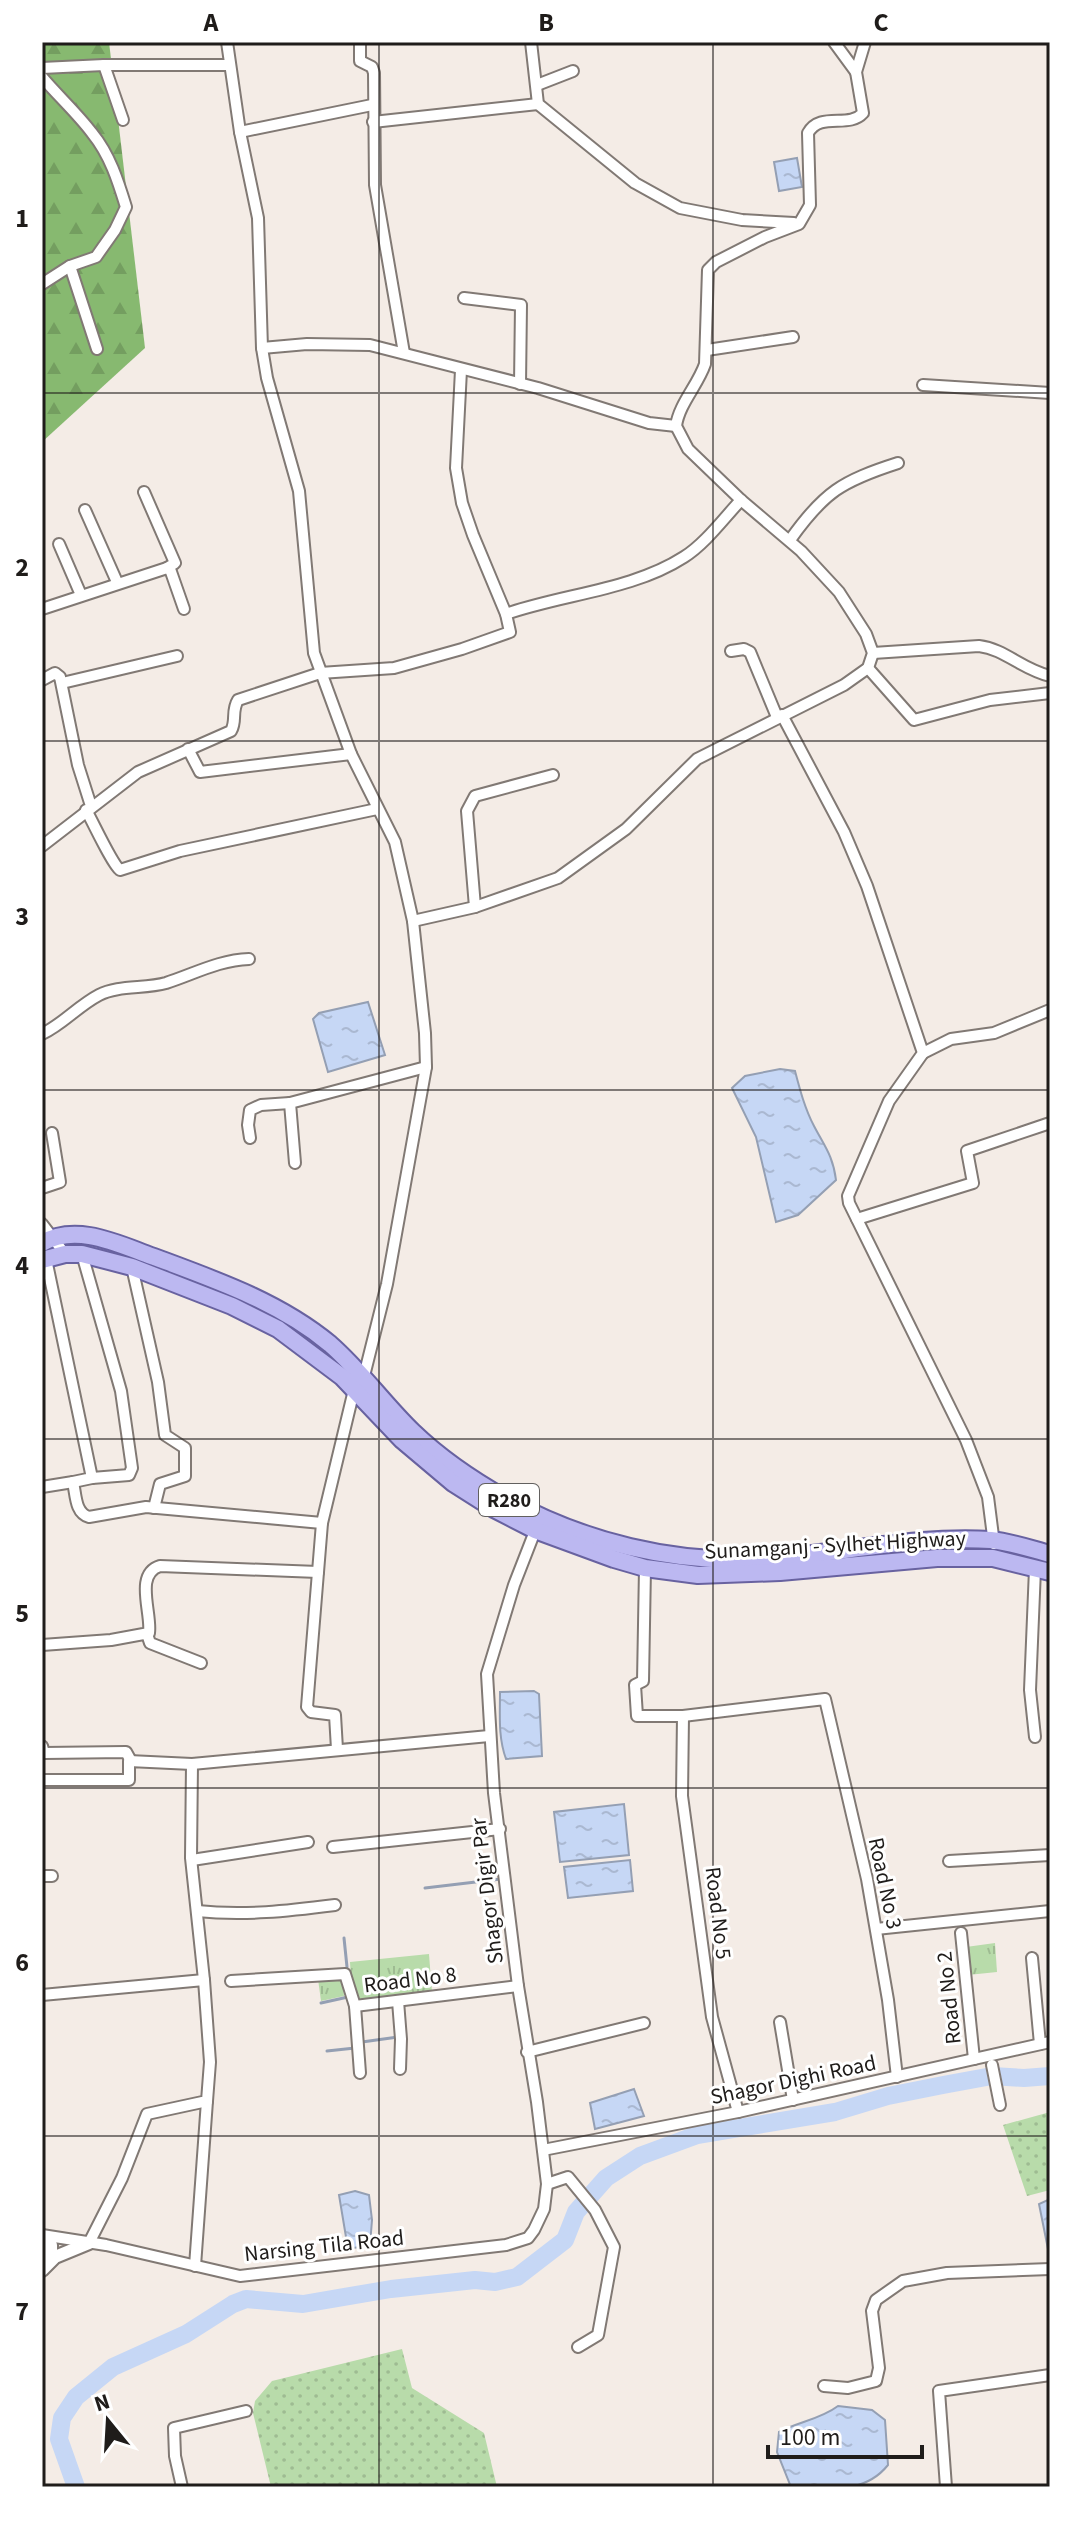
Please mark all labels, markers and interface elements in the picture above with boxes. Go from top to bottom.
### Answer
text: A [203,4,220,41]
text: B [538,4,554,41]
text: C [873,4,889,41]
text: 1 [15,200,29,237]
text: 2 [15,549,29,586]
text: 3 [15,898,29,935]
text: 4 [15,1247,29,1284]
road number: R280 [479,1484,539,1516]
street label: Sunamganj - Sylhet Highway [703,1522,967,1568]
text: 5 [15,1595,29,1632]
street label: Shagor Digir Par [462,1815,512,1966]
street label: Road No 3 [860,1834,910,1932]
street label: Road No 5 [696,1865,740,1961]
text: 6 [15,1944,29,1981]
street label: Road No 2 [928,1950,970,2046]
street label: Road No 8 [362,1958,458,2002]
street label: Shagor Dighi Road [707,2047,879,2113]
street label: Narsing Tila Road [243,2222,406,2270]
text: 7 [15,2293,29,2330]
north arrow [68,2381,148,2461]
text: N [90,2385,114,2420]
scale bar [768,2409,922,2459]
text: 100 m [780,2420,840,2455]

